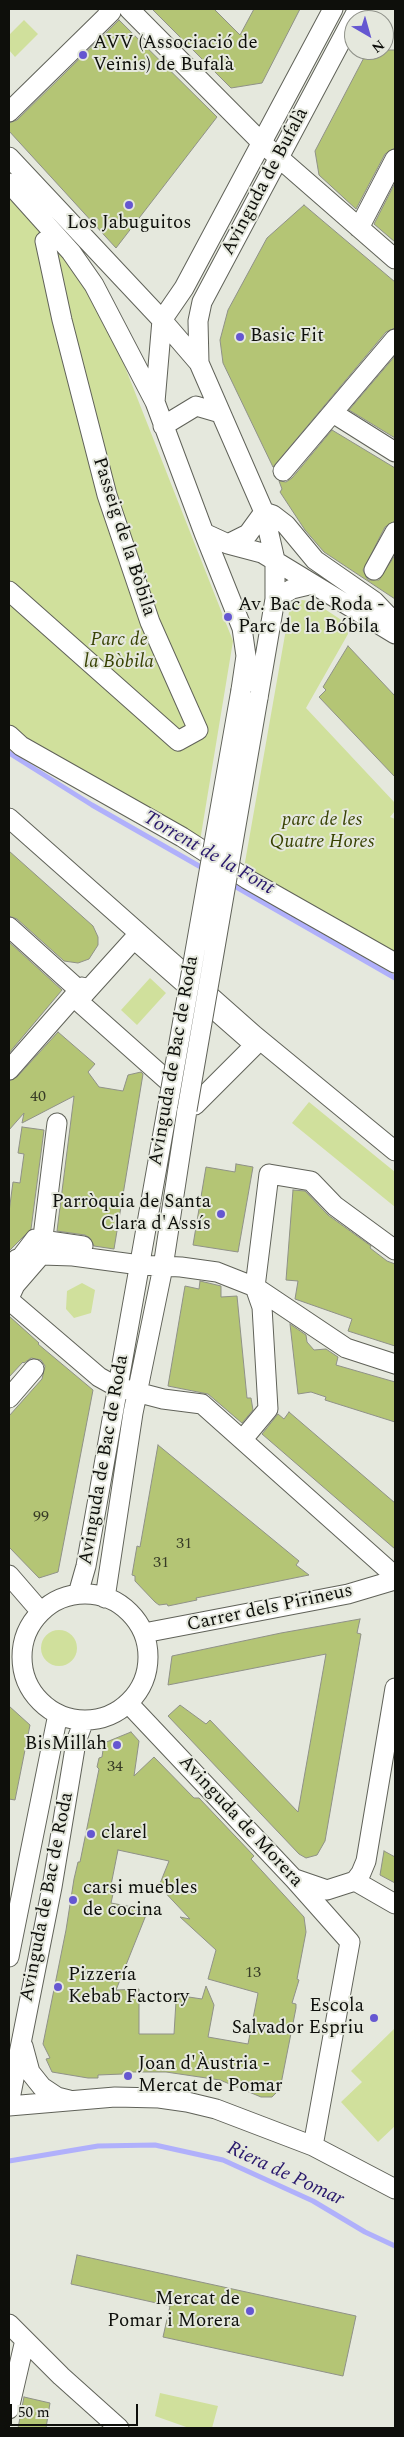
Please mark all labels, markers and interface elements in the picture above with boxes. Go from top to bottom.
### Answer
north arrow [344,10,394,60]
place label: AVV (Associació de Veïnis) de Bufalà [93,33,258,77]
text: N [367,35,389,58]
marker: AVV (Associació de Veïnis) de Bufalà [77,49,89,61]
street label: Avinguda de Bufalà [218,104,314,260]
marker: Los Jabuguitos [123,199,135,211]
place label: Los Jabuguitos [67,213,191,235]
place label: Basic Fit [250,326,324,348]
marker: Basic Fit [234,331,246,343]
street label: Passeig de la Bòbila [87,455,159,619]
place label: Av. Bac de Roda - Parc de la Bóbila [238,595,384,639]
marker: Av. Bac de Roda - Parc de la Bóbila [222,611,234,623]
park label: Parc de la Bòbila [84,630,154,674]
water label: Torrent de la Font [138,807,278,901]
park label: parc de les Quatre Hores [270,810,374,854]
street label: Avinguda de Bac de Roda [145,954,205,1168]
house number: 40 [30,1088,46,1108]
place label: Parròquia de Santa Clara d'Assís [52,1192,211,1236]
marker: Parròquia de Santa Clara d'Assís [215,1208,227,1220]
street label: Avinguda de Bac de Roda [75,1353,135,1567]
house number: 99 [33,1508,49,1528]
house number: 31 [176,1535,192,1555]
house number: 31 [153,1554,169,1574]
street label: Carrer dels Pirineus [185,1580,355,1638]
place label: BisMillah [25,1734,107,1756]
marker: BisMillah [111,1739,123,1751]
street label: Avinguda de Morera [173,1751,307,1893]
house number: 34 [107,1758,123,1778]
street label: Avinguda de Bac de Roda [17,1790,79,2004]
place label: clarel [101,1823,147,1845]
marker: clarel [85,1828,97,1840]
place label: carsi muebles de cocina [83,1878,198,1922]
marker: carsi muebles de cocina [67,1894,79,1906]
house number: 13 [245,1964,261,1984]
place label: Pizzería Kebab Factory [68,1965,189,2009]
marker: Pizzería Kebab Factory [52,1981,64,1993]
place label: Escola Salvador Espriu [232,1996,364,2040]
marker: Escola Salvador Espriu [368,2012,380,2024]
place label: Joan d'Àustria - Mercat de Pomar [138,2054,282,2098]
marker: Joan d'Àustria - Mercat de Pomar [122,2070,134,2082]
water label: Riera de Pomar [223,2137,347,2213]
place label: Mercat de Pomar i Morera [107,2289,240,2333]
marker: Mercat de Pomar i Morera [244,2305,256,2317]
scale bar [12,2394,140,2426]
text: 50 m [18,2401,50,2424]

